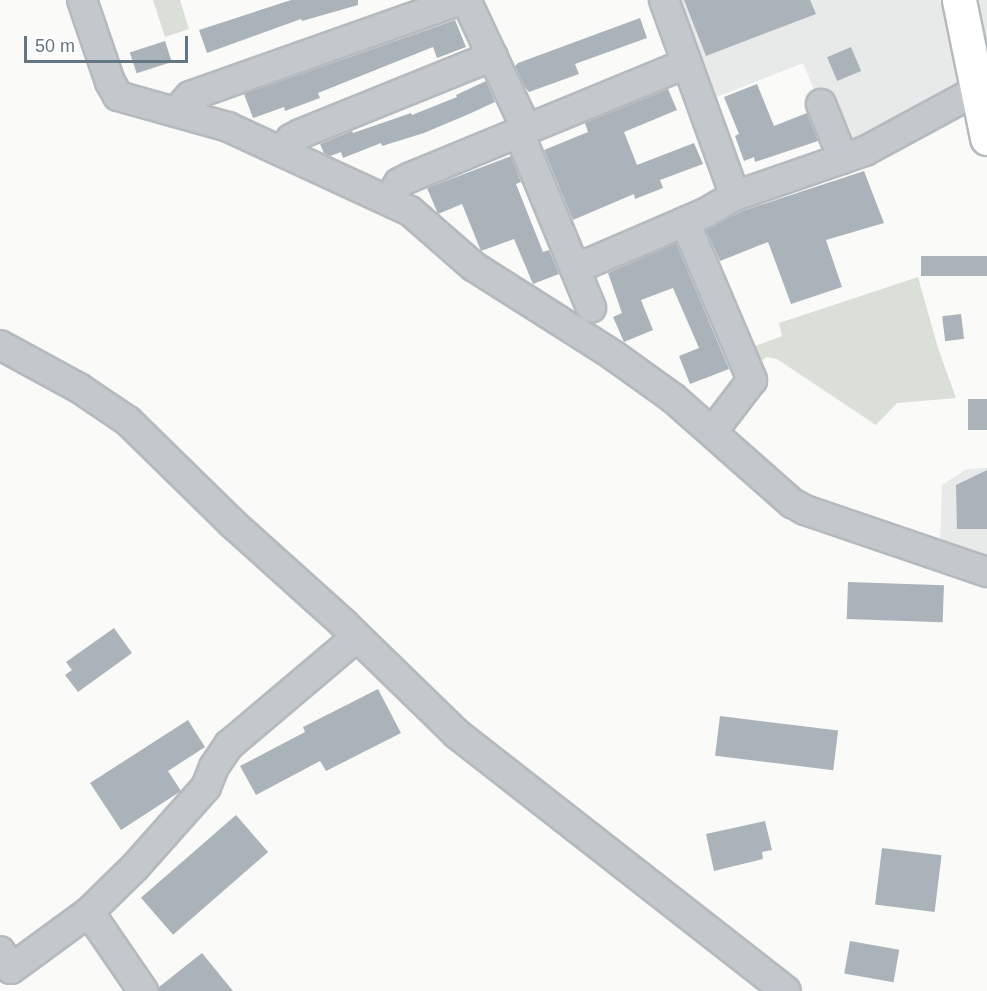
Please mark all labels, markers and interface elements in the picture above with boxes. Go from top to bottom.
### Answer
scale bar [27,24,190,62]
text: 50 m [35,36,75,56]

